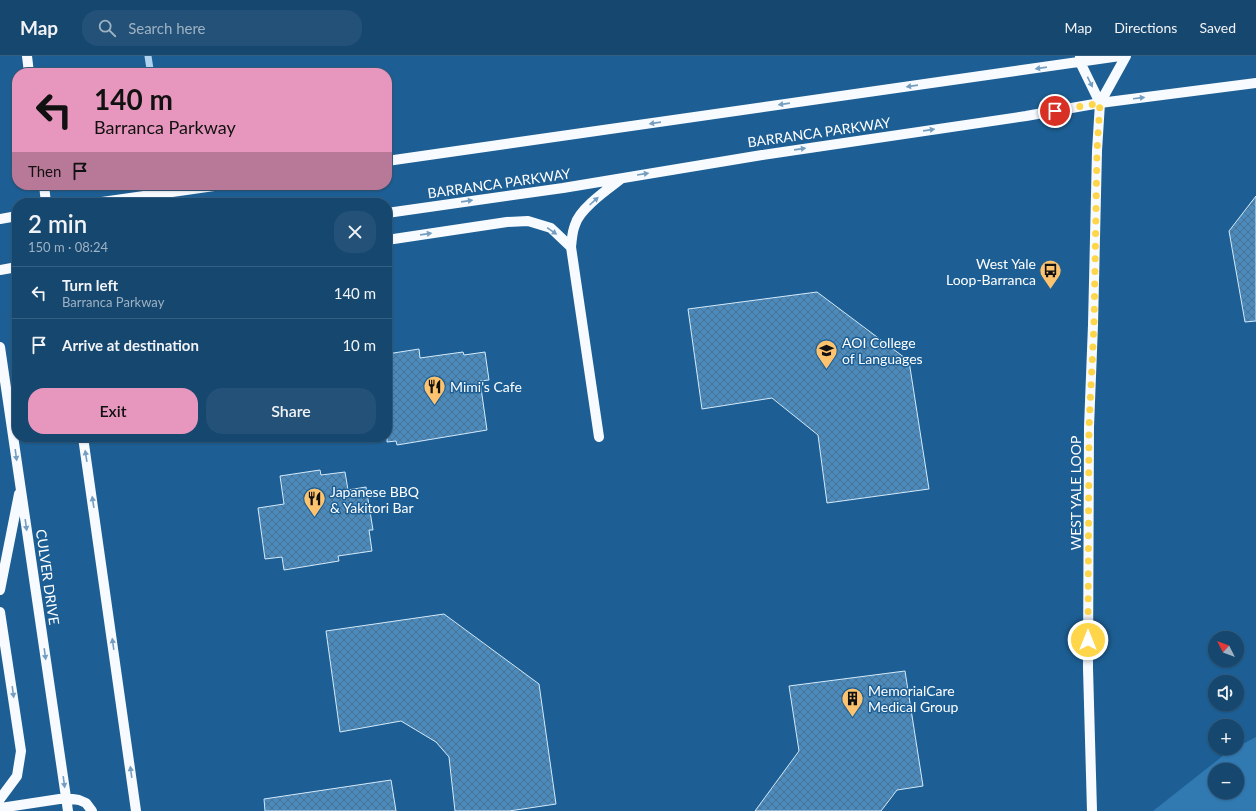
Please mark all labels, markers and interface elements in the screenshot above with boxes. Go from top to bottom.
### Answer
search box [82,10,362,46]
text: Map [20,16,58,39]
icon: search [96,17,118,39]
text: Search here [128,19,206,37]
text: Map [1065,19,1092,36]
text: Directions [1114,19,1177,36]
text: Saved [1199,19,1236,36]
one-way arrow [1035,65,1047,71]
one-way arrow [1087,77,1093,88]
text: 140 m [94,82,173,116]
one-way arrow [906,83,919,89]
icon: left [28,84,80,136]
pin [1038,94,1072,128]
one-way arrow [1132,95,1145,101]
icon: arrive [1044,100,1066,122]
one-way arrow [778,101,790,107]
street label: BARRANCA PARKWAY [746,113,892,150]
text: Barranca Parkway [94,116,236,138]
one-way arrow [649,120,661,126]
one-way arrow [923,127,935,133]
one-way arrow [794,146,806,152]
icon: arrive [69,160,91,182]
text: Then [28,162,61,180]
street label: BARRANCA PARKWAY [426,164,572,201]
one-way arrow [637,171,649,177]
one-way arrow [589,197,599,206]
one-way arrow [461,198,473,204]
text: 2 min [28,209,87,238]
button: close [334,211,376,253]
one-way arrow [547,227,558,235]
one-way arrow [420,231,432,237]
text: 150 m · 08:24 [28,239,108,255]
place label: West Yale Loop-Barranca [946,255,1036,288]
bus stop icon: West Yale Loop-Barranca [1038,258,1064,291]
text: Turn left [62,276,118,294]
icon: left [28,282,50,304]
text: 140 m [334,284,376,302]
text: Barranca Parkway [62,294,164,310]
icon: arrive [28,334,50,356]
place label: AOI College of Languages [842,334,923,367]
text: Arrive at destination [62,336,199,354]
text: 10 m [342,336,376,354]
school or university icon: AOI College of Languages [814,337,840,370]
restaurant icon: Mimi's Cafe [422,373,448,406]
place label: Mimi's Cafe [450,378,522,395]
button: Exit [28,388,198,434]
button: Share [206,388,376,434]
street label: WEST YALE LOOP [1067,436,1084,550]
one-way arrow [13,449,19,461]
one-way arrow [83,450,89,462]
place label: Japanese BBQ & Yakitori Bar [330,483,420,516]
restaurant icon: Japanese BBQ & Yakitori Bar [302,486,328,519]
one-way arrow [90,496,96,508]
one-way arrow [23,519,29,531]
street label: CULVER DRIVE [33,528,63,626]
position arrow [1067,619,1109,661]
north arrow [1208,631,1244,667]
map controls [1208,631,1244,799]
one-way arrow [110,638,116,650]
one-way arrow [42,648,48,660]
button: sound [1208,675,1244,711]
place label: MemorialCare Medical Group [868,682,959,715]
building icon: MemorialCare Medical Group [840,685,866,718]
one-way arrow [10,686,16,698]
button: + [1208,719,1244,755]
button: − [1208,763,1244,799]
one-way arrow [128,766,134,778]
one-way arrow [61,776,67,789]

